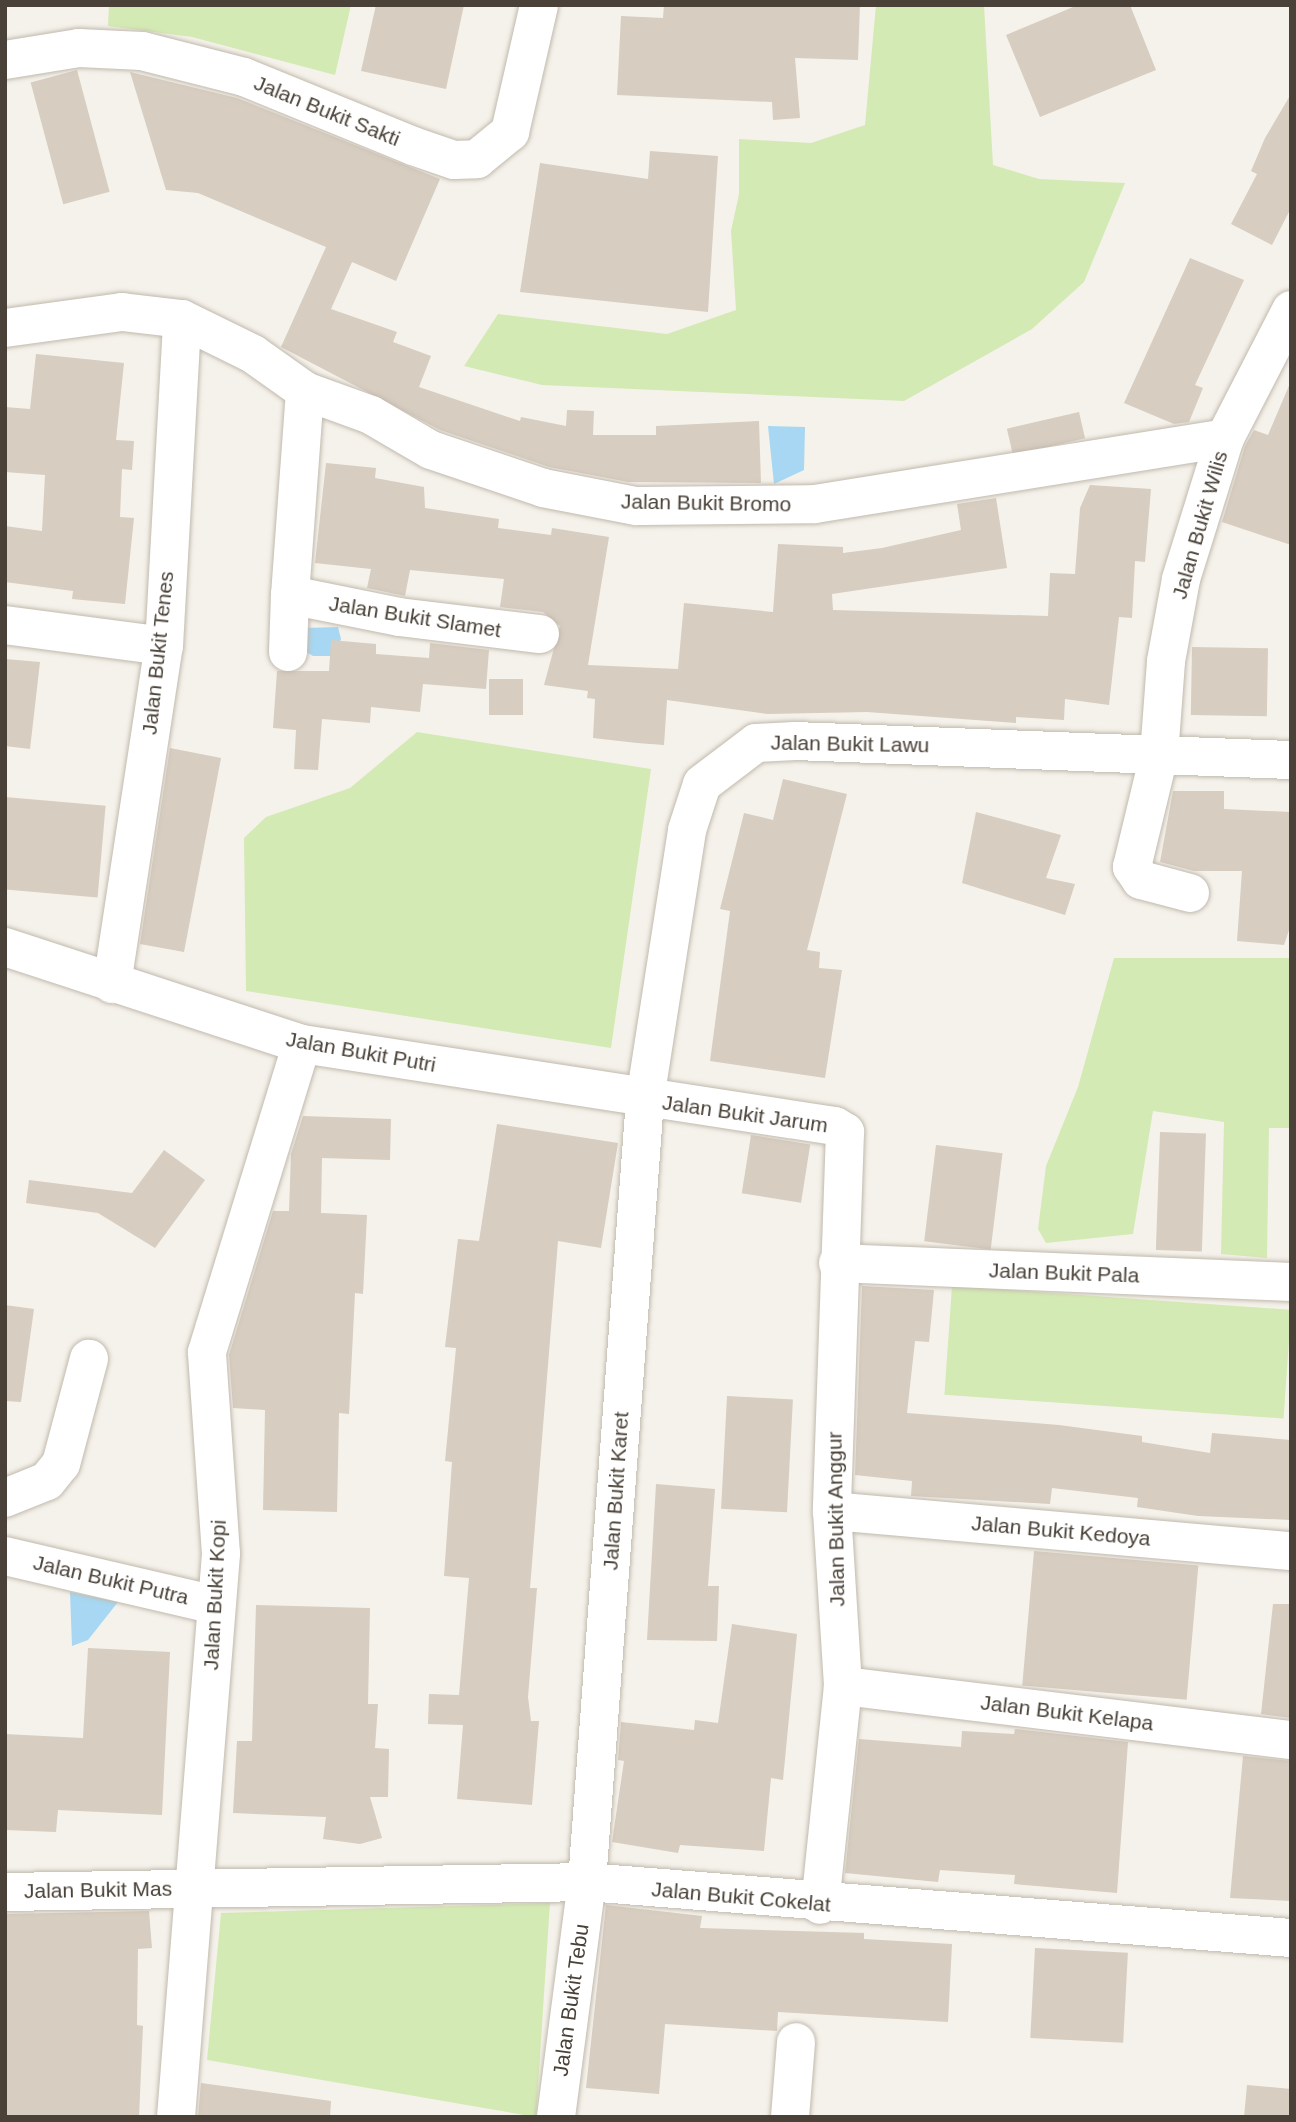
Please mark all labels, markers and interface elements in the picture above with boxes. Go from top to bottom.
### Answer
street label: Jalan Bukit Sakti [250,70,404,152]
street label: Jalan Bukit Wilis [1167,448,1233,602]
street label: Jalan Bukit Bromo [621,489,791,517]
street label: Jalan Bukit Tenes [137,570,179,736]
street label: Jalan Bukit Slamet [327,591,503,643]
street label: Jalan Bukit Lawu [770,730,930,758]
street label: Jalan Bukit Putri [284,1026,438,1078]
street label: Jalan Bukit Jarum [661,1090,829,1138]
street label: Jalan Bukit Pala [988,1258,1140,1288]
street label: Jalan Bukit Karet [598,1411,634,1571]
street label: Jalan Bukit Anggur [822,1431,850,1607]
street label: Jalan Bukit Kedoya [970,1511,1152,1551]
street label: Jalan Bukit Kopi [198,1519,232,1671]
street label: Jalan Bukit Putra [31,1550,191,1610]
street label: Jalan Bukit Kelapa [979,1690,1155,1736]
street label: Jalan Bukit Mas [24,1876,172,1904]
street label: Jalan Bukit Cokelat [650,1877,832,1917]
street label: Jalan Bukit Tebu [548,1922,594,2078]

